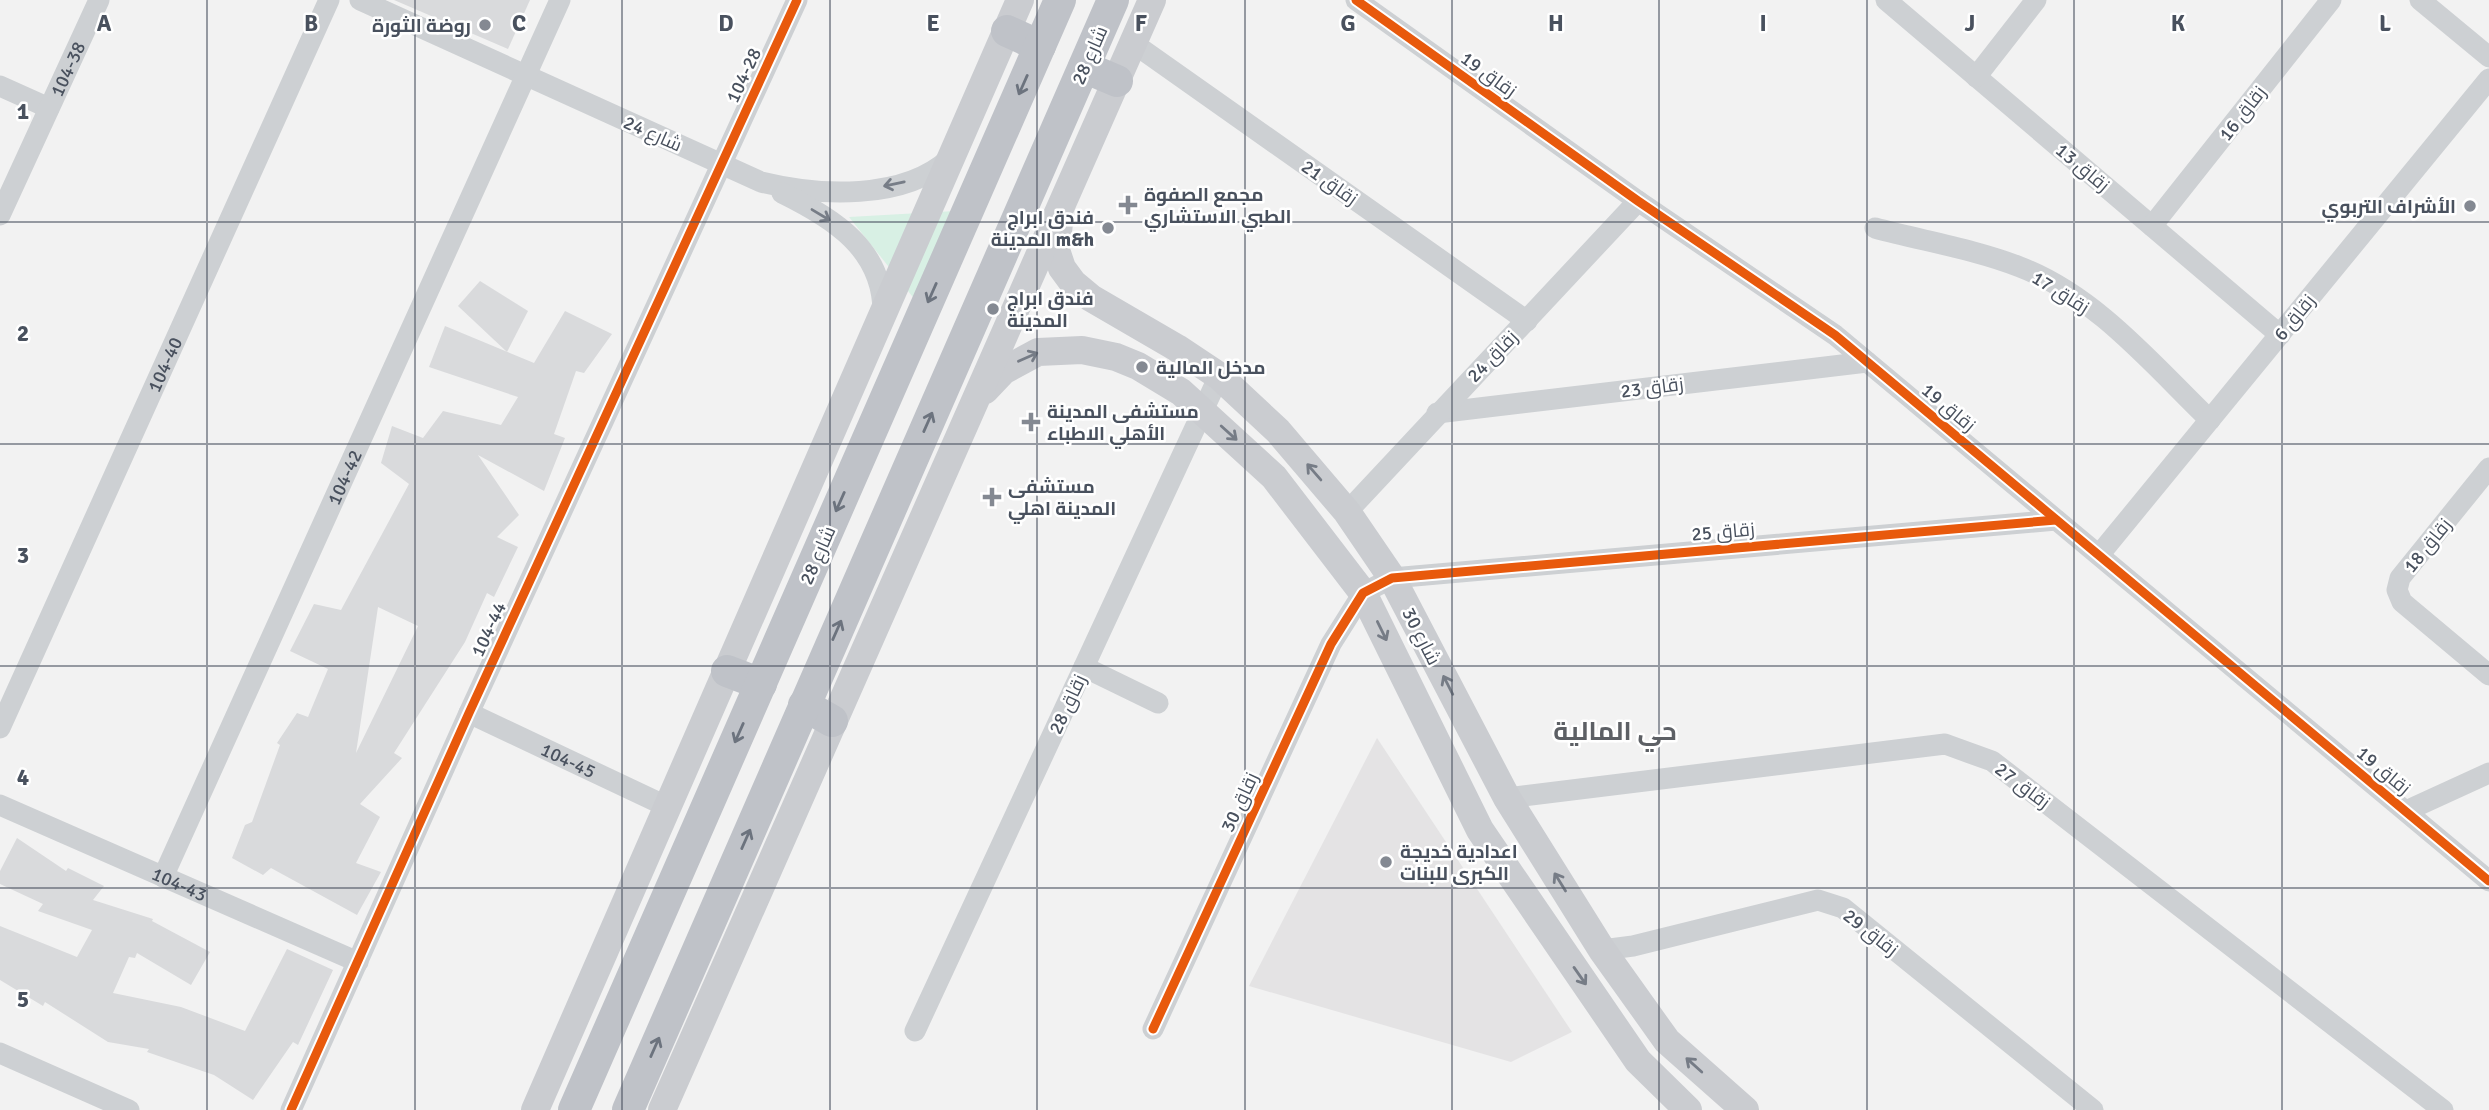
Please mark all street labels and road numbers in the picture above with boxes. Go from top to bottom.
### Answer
street label: شارع 28 [1066,22,1114,89]
street label: 104-38 [45,38,91,101]
street label: 104-28 [721,44,767,107]
street label: زقاق 19 [1456,47,1521,103]
street label: زقاق 16 [2214,81,2272,146]
street label: شارع 24 [619,110,686,158]
street label: زقاق 13 [2050,138,2114,197]
street label: زقاق 21 [1297,155,1362,211]
street label: زقاق 17 [2027,266,2094,320]
street label: زقاق 6 [2269,289,2321,346]
street label: زقاق 24 [1462,326,1523,388]
street label: 104-40 [142,333,188,396]
street label: زقاق 23 [1619,372,1685,404]
street label: زقاق 19 [1916,378,1980,437]
street label: 104-42 [322,446,368,509]
street label: زقاق 18 [2399,514,2457,578]
street label: زقاق 25 [1691,517,1756,547]
street label: شارع 28 [794,522,842,589]
street label: 104-44 [466,598,512,661]
street label: شارع 30 [1396,604,1446,670]
street label: زقاق 28 [1044,671,1092,738]
street label: 104-45 [537,738,599,784]
street label: زقاق 19 [2351,741,2415,800]
street label: زقاق 27 [1990,757,2055,814]
street label: زقاق 30 [1216,769,1264,836]
street label: 104-43 [148,862,210,907]
street label: زقاق 29 [1838,904,1903,962]

